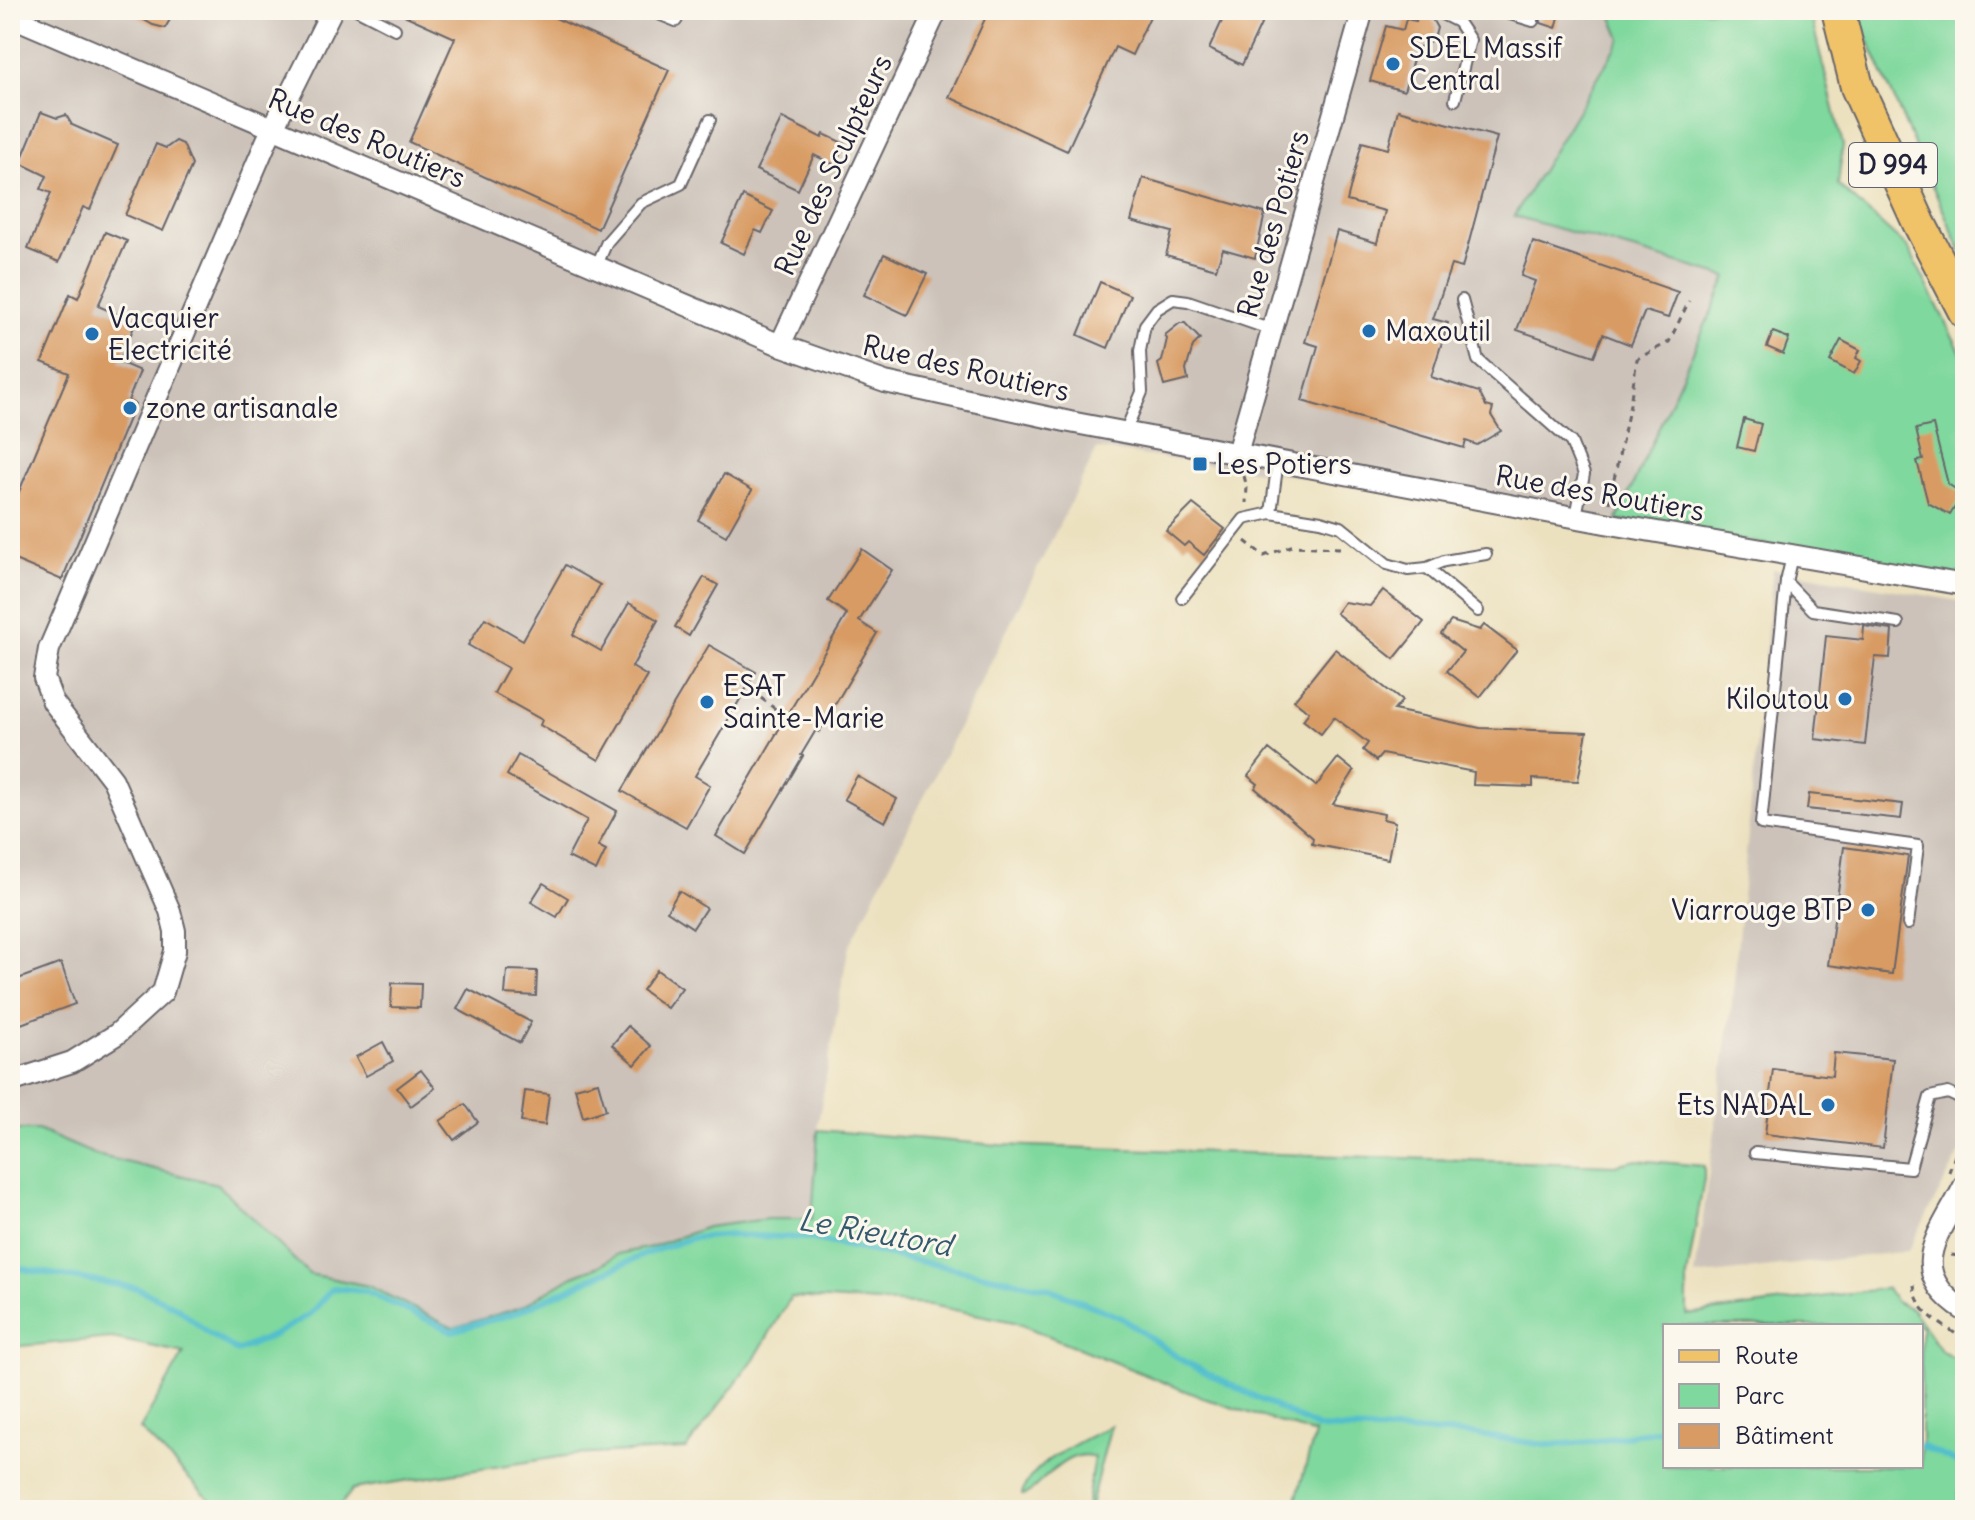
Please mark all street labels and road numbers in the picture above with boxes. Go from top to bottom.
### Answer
street label: Rue des Sculpteurs [766,49,900,281]
street label: Rue des Routiers [263,80,471,196]
street label: Rue des Potiers [1229,126,1317,322]
road number: D 994 [1849,143,1937,187]
street label: Rue des Routiers [859,327,1073,409]
street label: Rue des Routiers [1493,457,1707,529]

